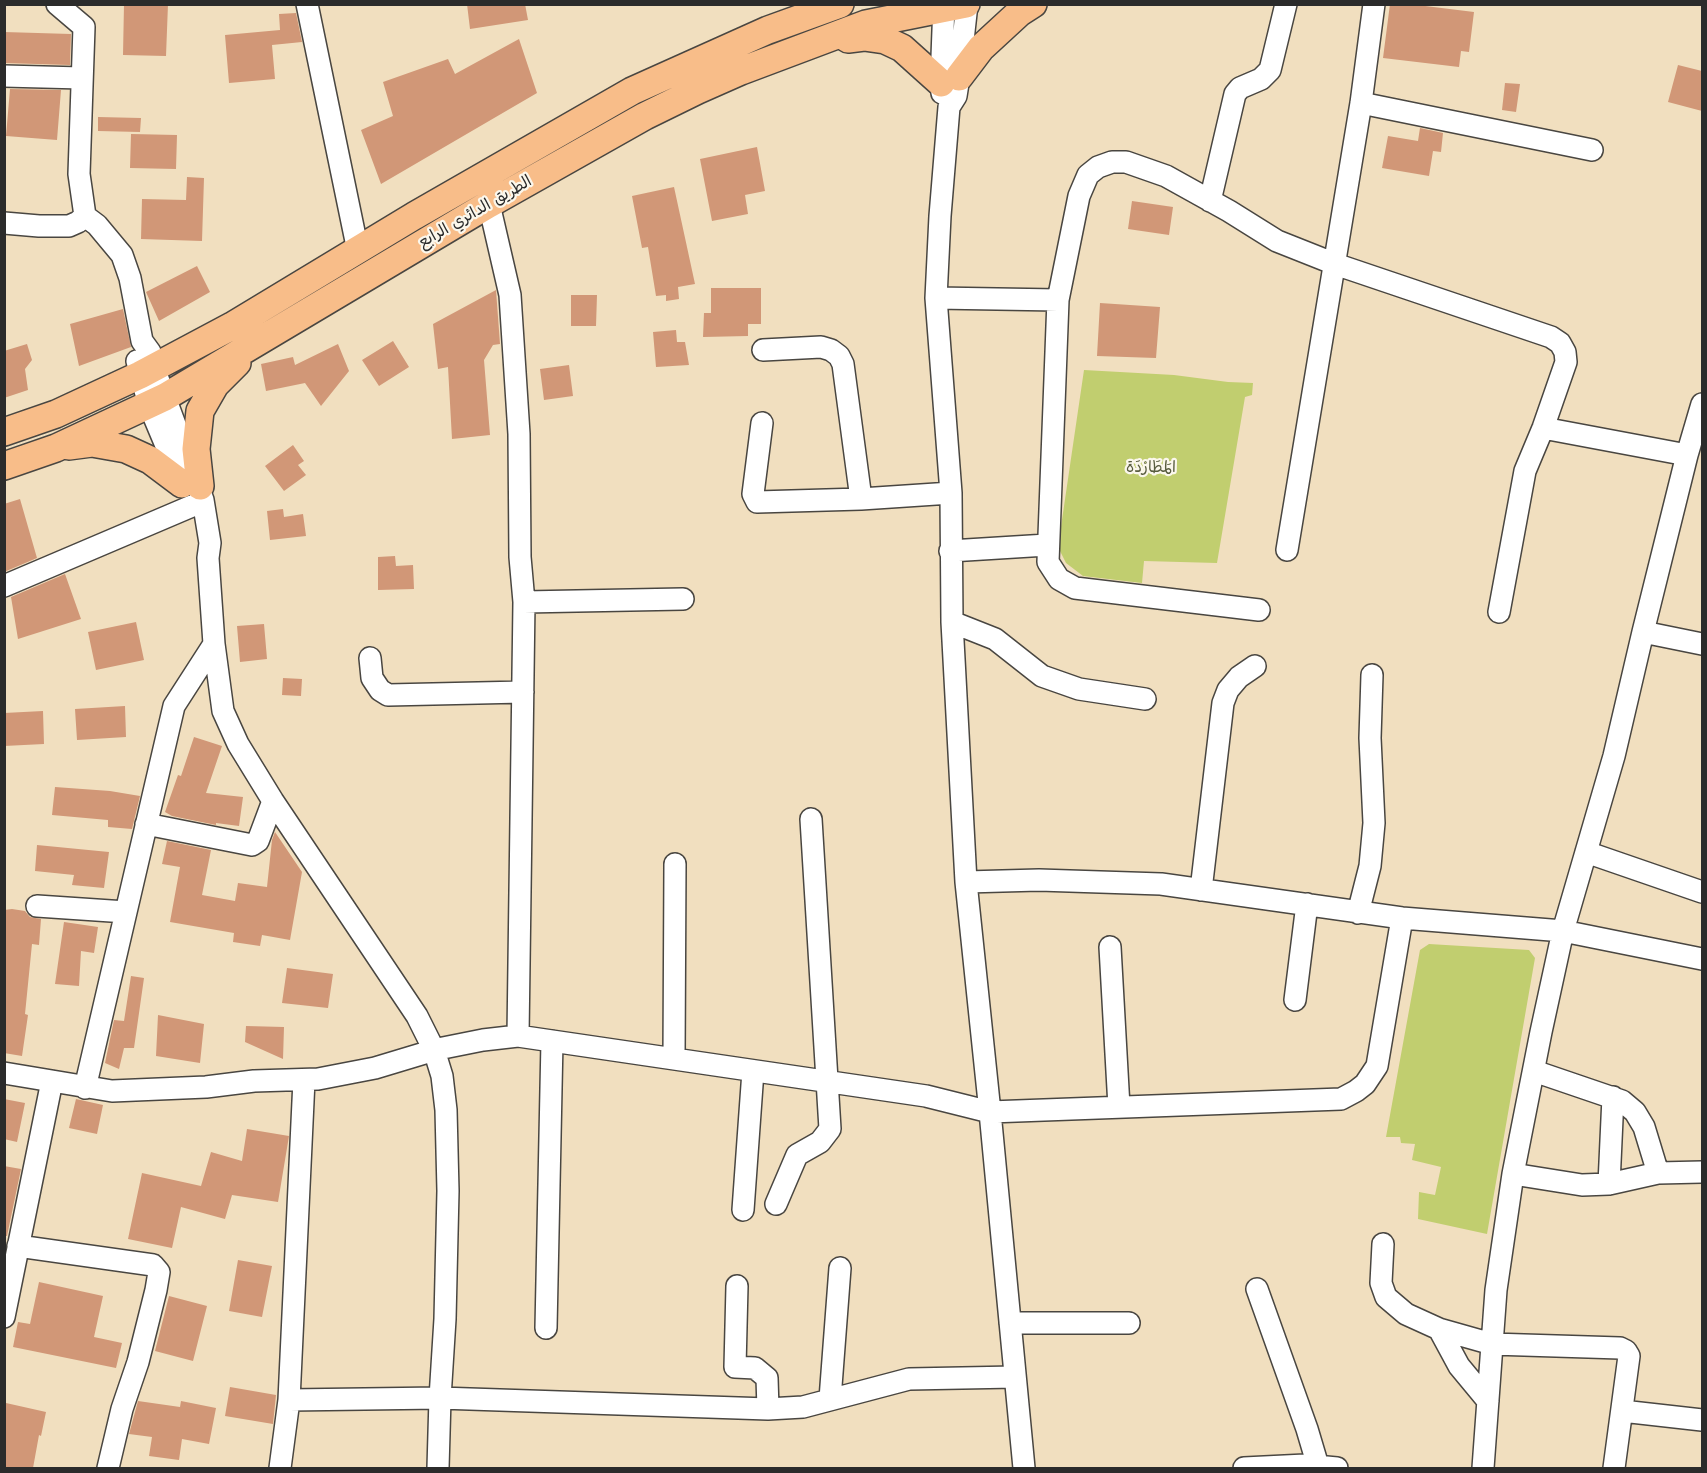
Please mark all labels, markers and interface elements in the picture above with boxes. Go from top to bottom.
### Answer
street label: الطريق الدائري الرابع [415,172,535,252]
park label: المَطَارْدَة [1126,457,1176,477]

